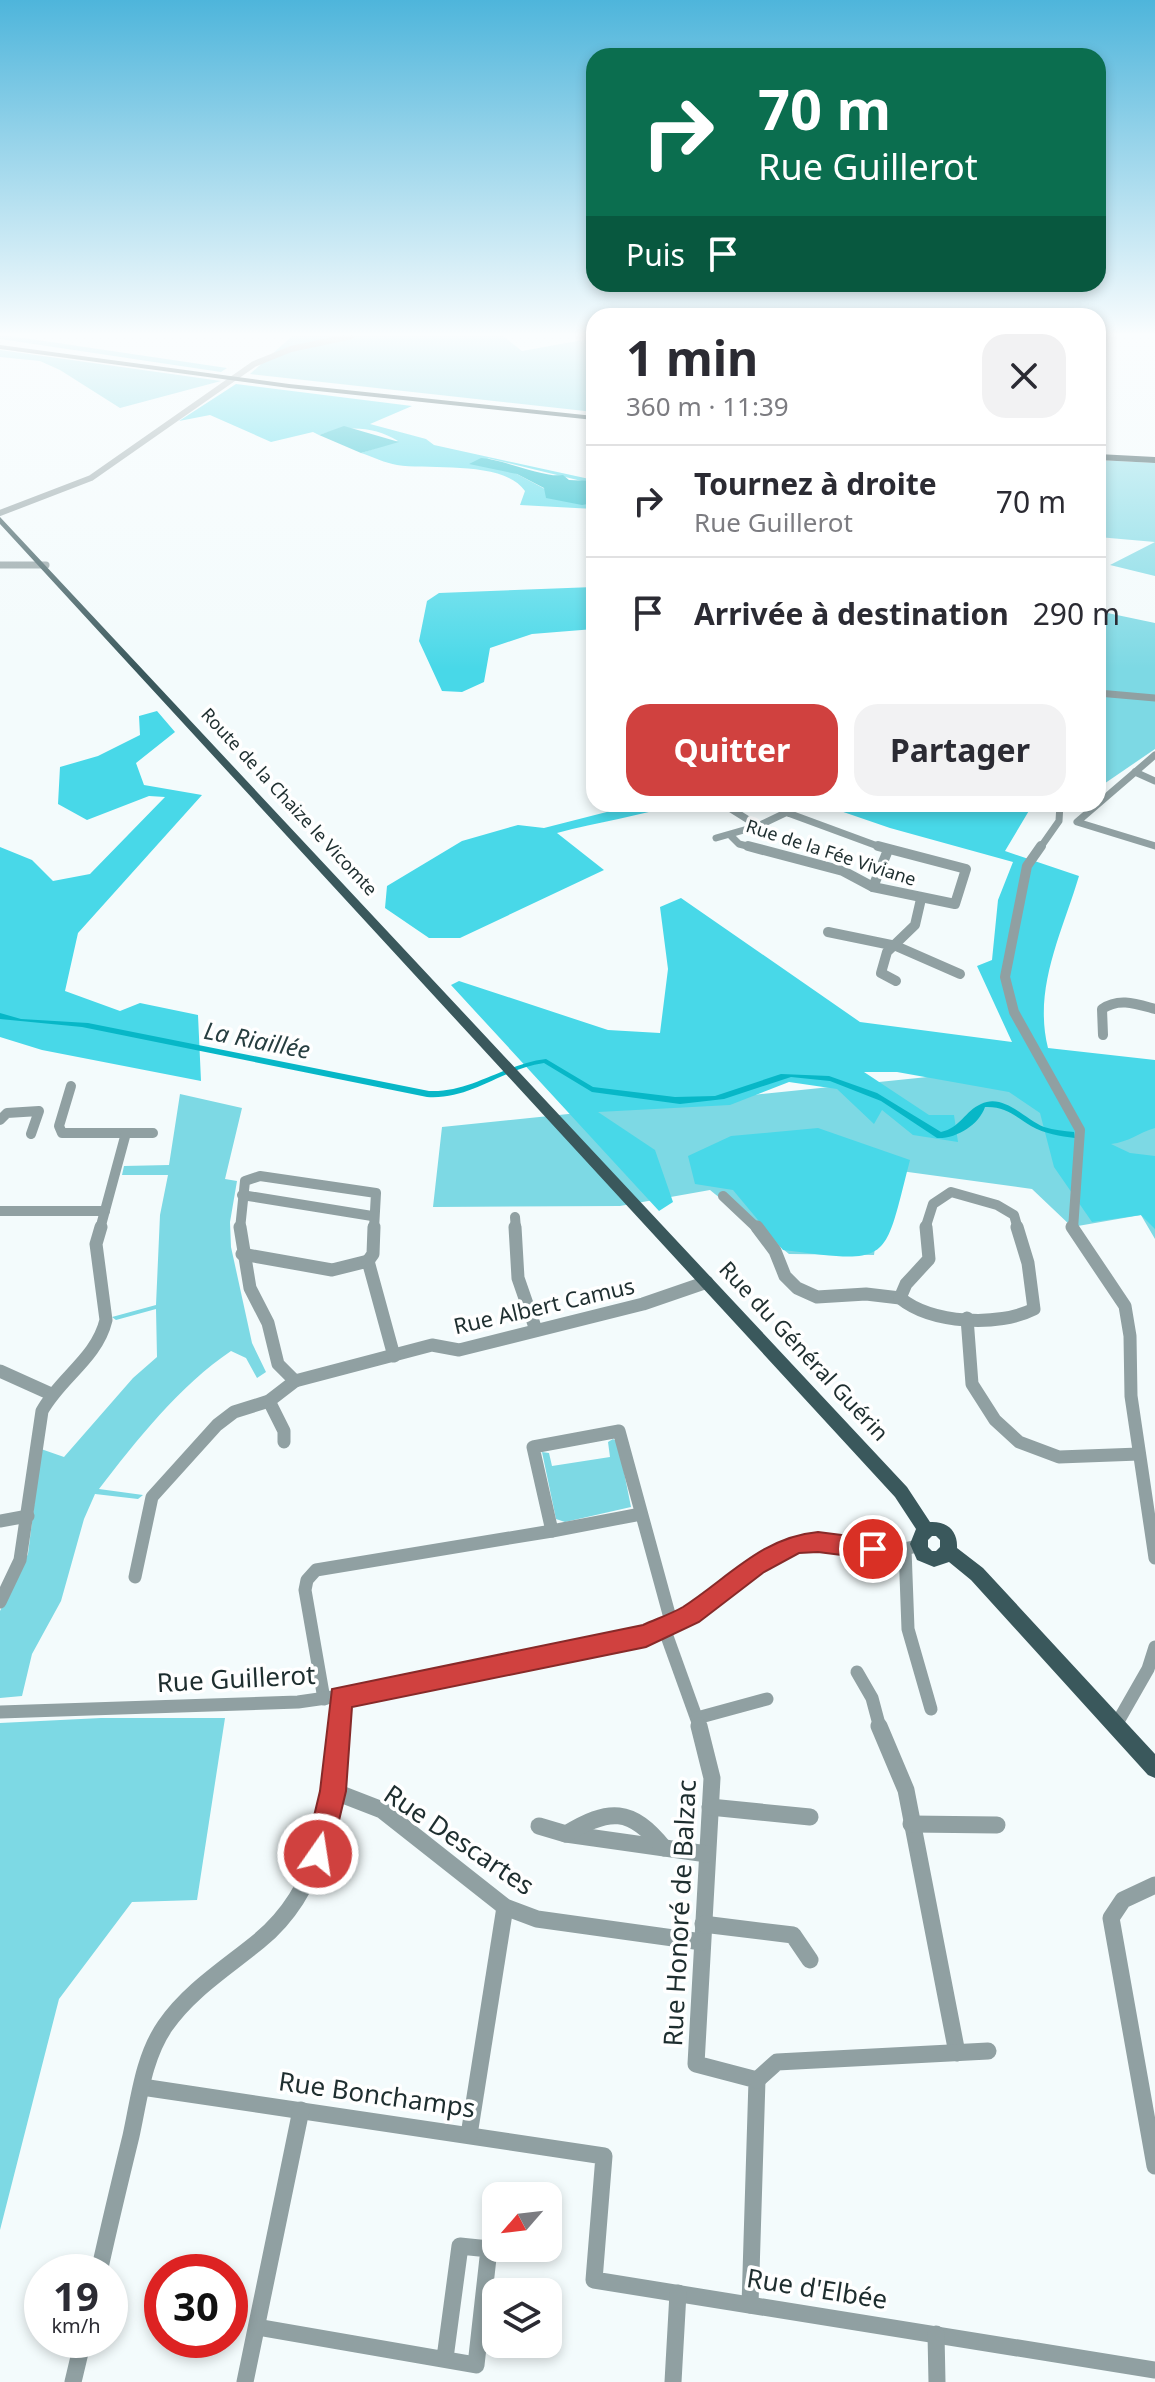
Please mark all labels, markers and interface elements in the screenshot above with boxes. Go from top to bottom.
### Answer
text: 70 m [758,70,891,146]
icon: right [626,80,730,184]
text: Rue Guillerot [758,142,978,191]
icon: arrive [701,232,745,276]
text: Puis [626,234,685,275]
text: 1 min [626,325,758,390]
button: close [982,334,1066,418]
text: 360 m · 11:39 [626,388,789,424]
text: Tournez à droite [694,463,937,504]
icon: right [626,479,670,523]
text: 70 m [996,481,1066,522]
text: Rue Guillerot [694,504,853,540]
icon: arrive [626,591,670,635]
text: Arrivée à destination [694,593,1009,634]
text: 290 m [1033,593,1120,634]
street label: Route de la Chaize le Vicomte [196,702,383,900]
button: Quitter [626,704,838,796]
button: Partager [854,704,1066,796]
street label: Rue de la Fée Viviane [743,813,919,891]
water label: La Riaillée [201,1013,313,1066]
street label: Rue du Général Guérin [713,1254,896,1447]
street label: Rue Albert Camus [450,1270,637,1340]
pin [839,1515,907,1583]
icon: arrive [851,1527,895,1571]
street label: Rue Guillerot [156,1656,316,1700]
street label: Rue Descartes [377,1776,542,1903]
street label: Rue Honoré de Balzac [654,1779,704,2047]
position arrow [276,1812,360,1896]
street label: Rue Bonchamps [276,2062,478,2126]
north arrow [482,2182,562,2262]
map controls [482,2182,562,2358]
speed limit sign: 30 [144,2254,248,2358]
street label: Rue d'Elbée [744,2259,890,2317]
text: 19 [53,2268,99,2323]
button: layers [482,2278,562,2358]
text: km/h [51,2312,101,2339]

